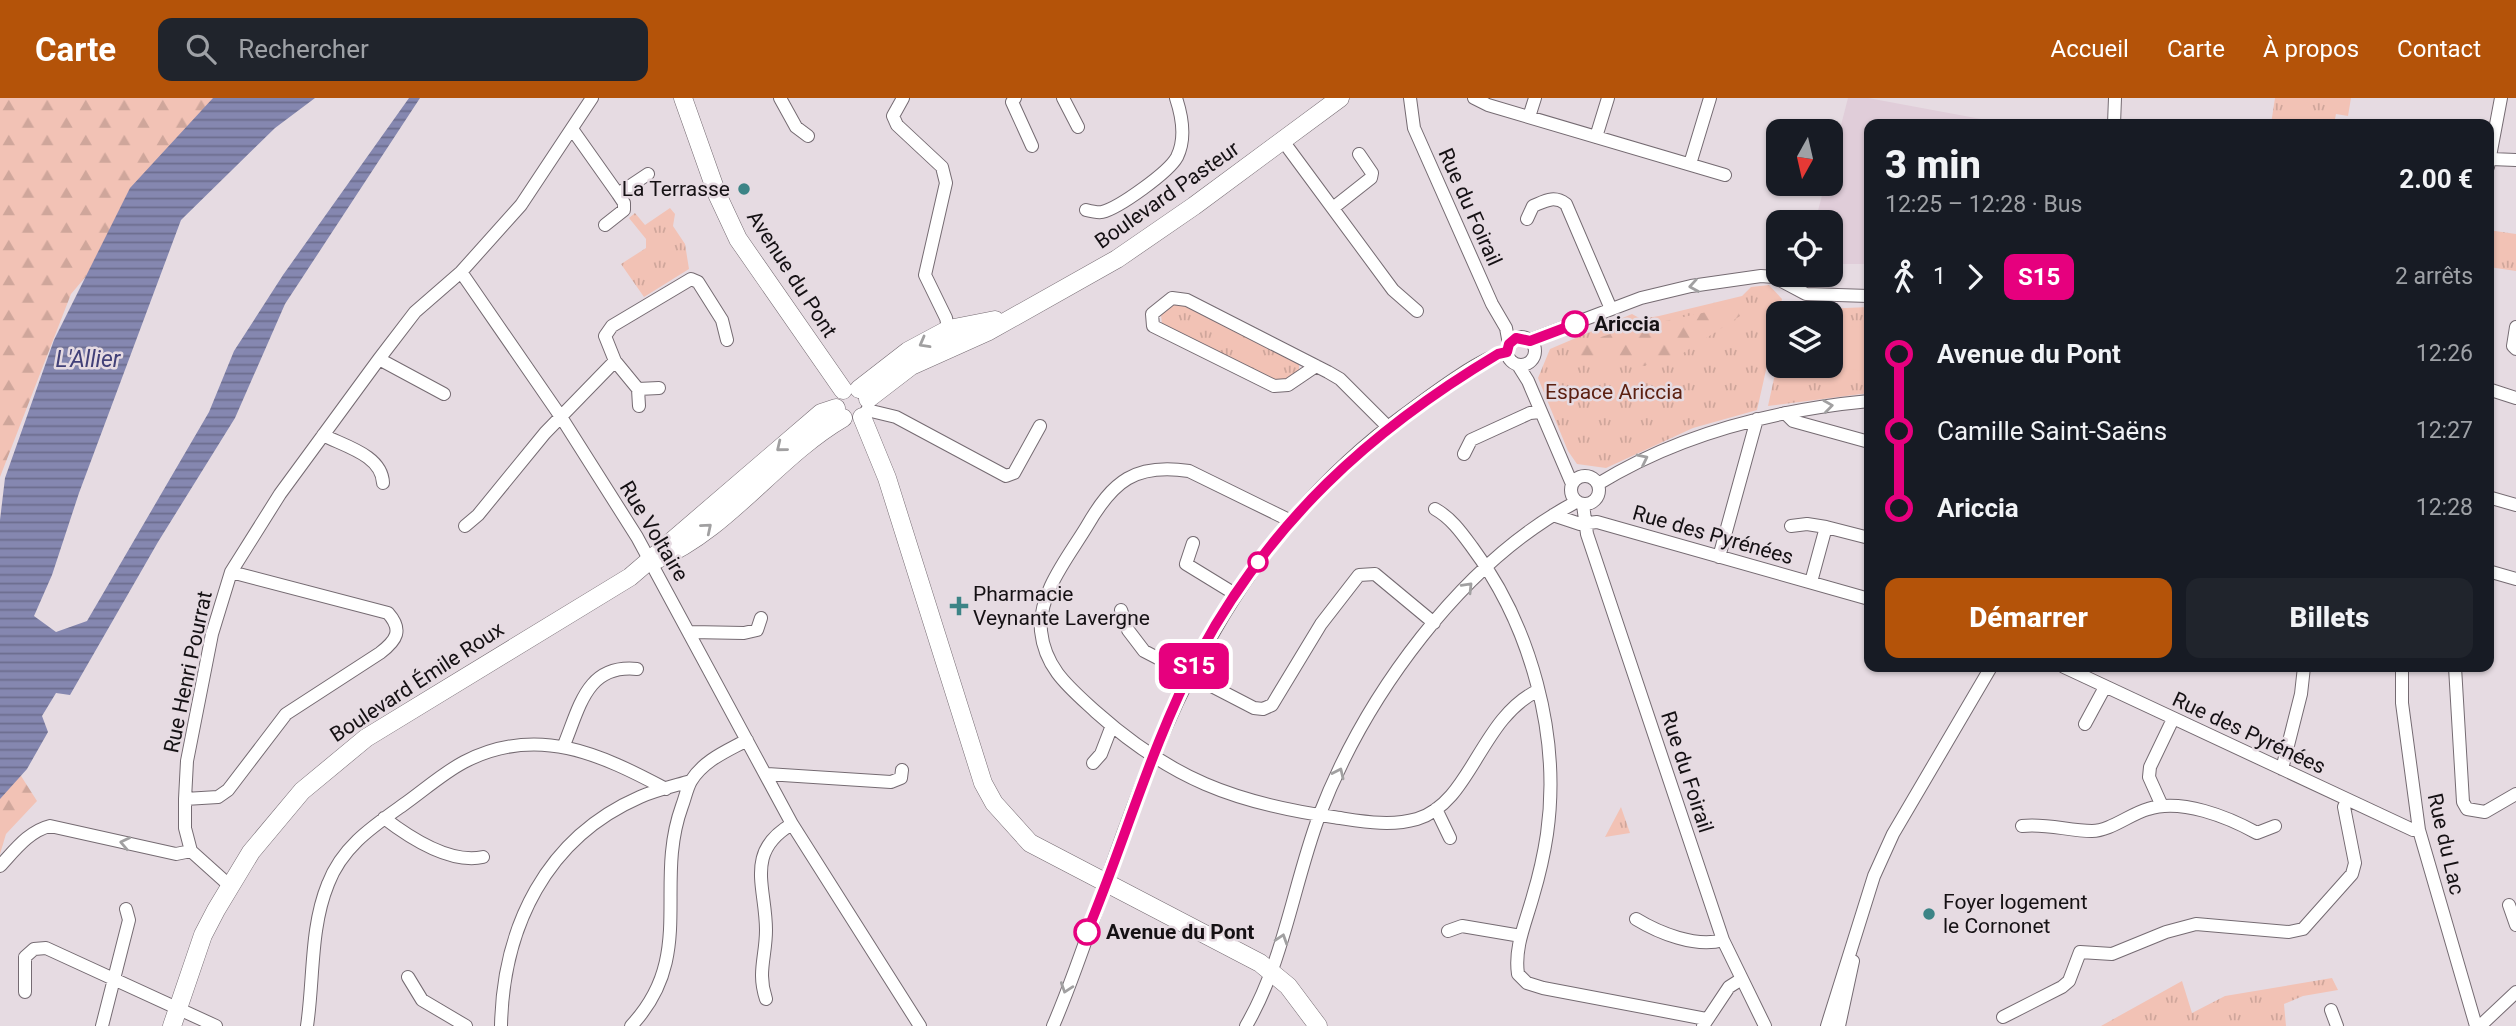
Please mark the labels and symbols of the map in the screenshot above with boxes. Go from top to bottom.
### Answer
north arrow [1766,119,1843,196]
street label: Boulevard Pasteur [1090,136,1244,254]
street label: Rue du Foirail [1433,144,1507,270]
place label: La Terrasse [622,177,730,201]
marker: La Terrasse [736,181,752,197]
street label: Avenue du Pont [742,206,842,342]
one-way arrow [1688,278,1700,293]
marker: Ariccia [1562,311,1588,337]
place label: Ariccia [1594,312,1660,336]
one-way arrow [919,335,931,348]
water label: L'Allier [56,346,122,373]
park label: Espace Ariccia [1545,380,1683,404]
one-way arrow [1823,398,1834,413]
one-way arrow [777,439,789,452]
one-way arrow [1636,454,1648,468]
street label: Rue Voltaire [615,477,693,585]
street label: Rue des Pyrénées [1630,501,1796,569]
one-way arrow [699,524,712,536]
unlabelled marker [1248,552,1268,572]
place label: Pharmacie Veynante Lavergne [973,582,1150,630]
one-way arrow [1459,582,1472,595]
street label: Rue Henri Pourrat [159,589,217,755]
marker: Pharmacie Veynante Lavergne [951,598,967,614]
street label: Boulevard Émile Roux [326,617,508,747]
line badge: S15 [1154,643,1234,689]
street label: Rue des Pyrénées [2169,687,2329,779]
street label: Rue du Foirail [1656,708,1718,836]
one-way arrow [1331,768,1345,780]
street label: Rue du Lac [2423,791,2469,897]
one-way arrow [119,837,131,852]
place label: Foyer logement le Cornonet [1943,890,2088,938]
marker: Foyer logement le Cornonet [1921,906,1937,922]
marker: Avenue du Pont [1074,919,1100,945]
place label: Avenue du Pont [1106,920,1254,944]
one-way arrow [1274,934,1289,946]
one-way arrow [1060,982,1074,994]

